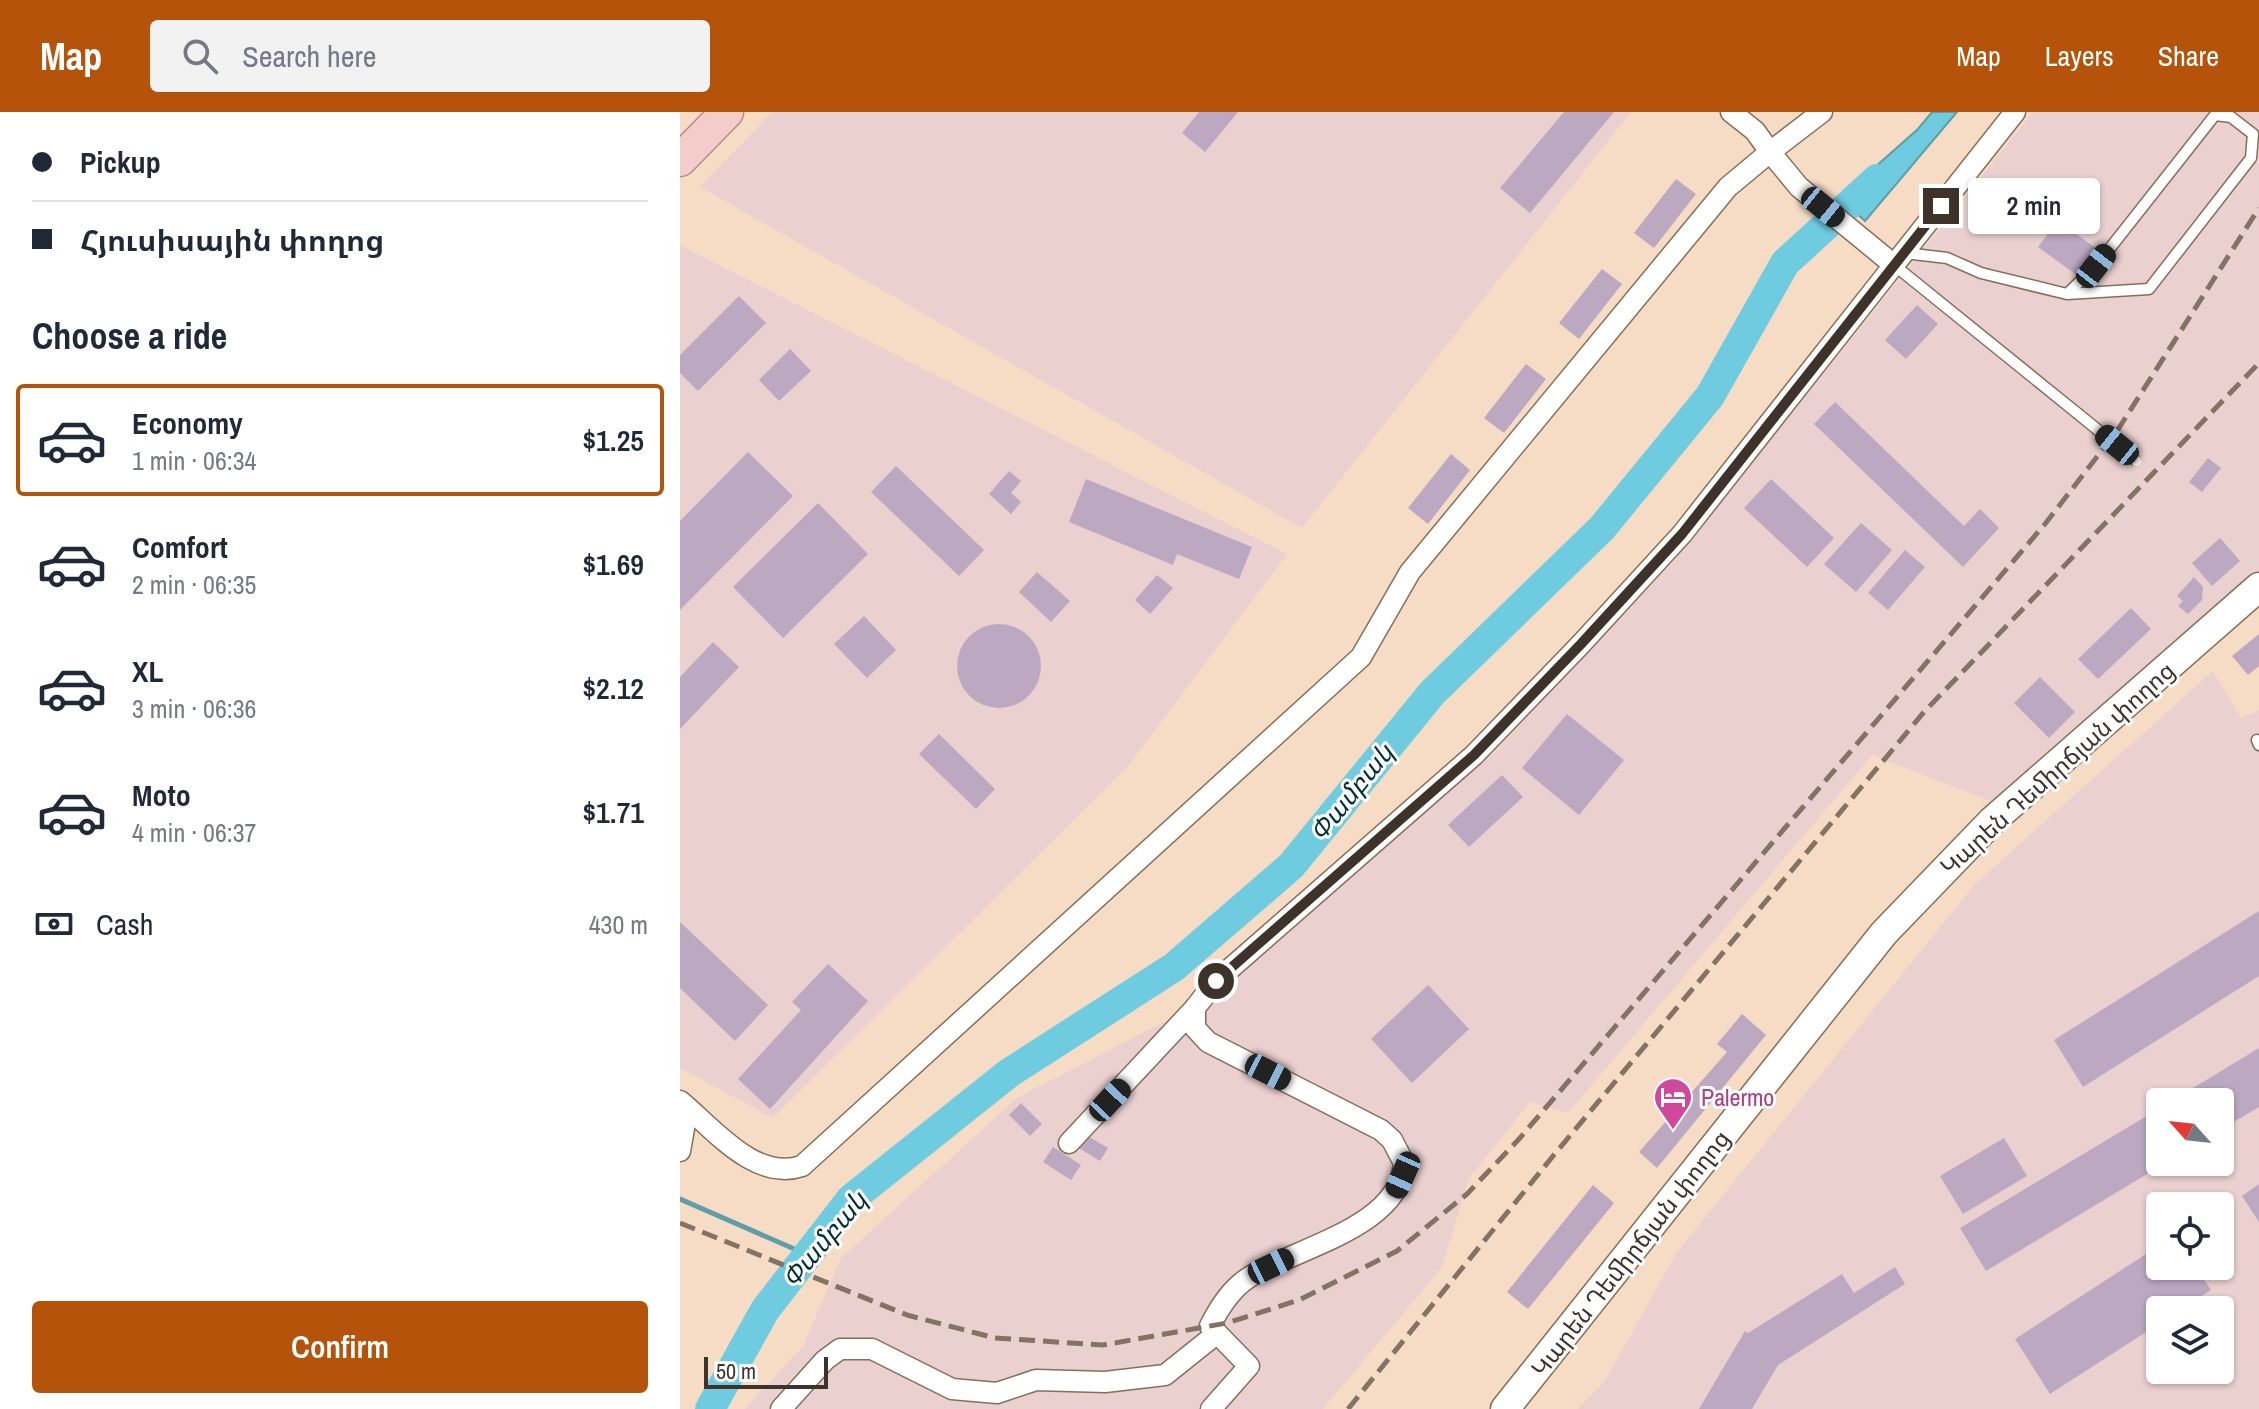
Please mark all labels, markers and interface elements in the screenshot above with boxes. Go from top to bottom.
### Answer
search box [150,20,710,92]
text: Map [40,31,102,82]
icon: search [178,34,222,78]
text: Search here [242,36,376,76]
text: Map [1956,37,2001,75]
text: Layers [2045,37,2114,75]
text: Share [2158,37,2219,75]
text: Pickup [80,142,161,182]
callout: 2 min [1969,178,2101,234]
car [1797,183,1849,231]
route end [1923,188,1959,224]
text: 2 min [2007,188,2061,223]
text: Հյուսիսային փողոց [80,220,384,260]
car [2072,240,2120,292]
text: Choose a ride [32,312,227,360]
text: Economy [132,403,243,443]
icon: car [36,404,108,476]
text: $1.25 [582,420,644,460]
car [2091,421,2143,469]
text: 1 min · 06:34 [132,443,256,478]
text: Comfort [132,527,228,567]
icon: car [36,528,108,600]
text: $1.69 [582,544,644,584]
text: 2 min · 06:35 [132,567,256,602]
text: XL [132,651,163,691]
icon: car [36,652,108,724]
street label: Կարեն Դեմիրճյան փողոց [1933,654,2181,882]
text: $2.12 [582,668,644,708]
text: 3 min · 06:36 [132,691,256,726]
water label: Փամբակ [1301,735,1402,848]
text: Moto [132,775,191,815]
icon: car [36,776,108,848]
text: $1.71 [582,792,644,832]
text: 4 min · 06:37 [132,815,256,850]
icon: cash [32,902,76,946]
text: Cash [96,904,153,944]
text: 430 m [589,907,648,942]
route start [1198,963,1234,999]
car [1241,1050,1295,1094]
car [1085,1074,1135,1126]
hotel icon: Palermo [1652,1076,1694,1131]
place label: Palermo [1701,1081,1774,1113]
north arrow [2146,1088,2234,1176]
map controls [2146,1088,2234,1384]
street label: Կարեն Դեմիրճյան փողոց [1523,1123,1737,1383]
car [1382,1148,1424,1202]
water label: Փամբակ [774,1182,875,1294]
button: locate [2146,1192,2234,1280]
car [1244,1245,1298,1287]
button: layers [2146,1296,2234,1384]
button: Confirm [32,1301,648,1393]
scale bar [704,1353,828,1389]
text: 50 m [716,1356,756,1386]

